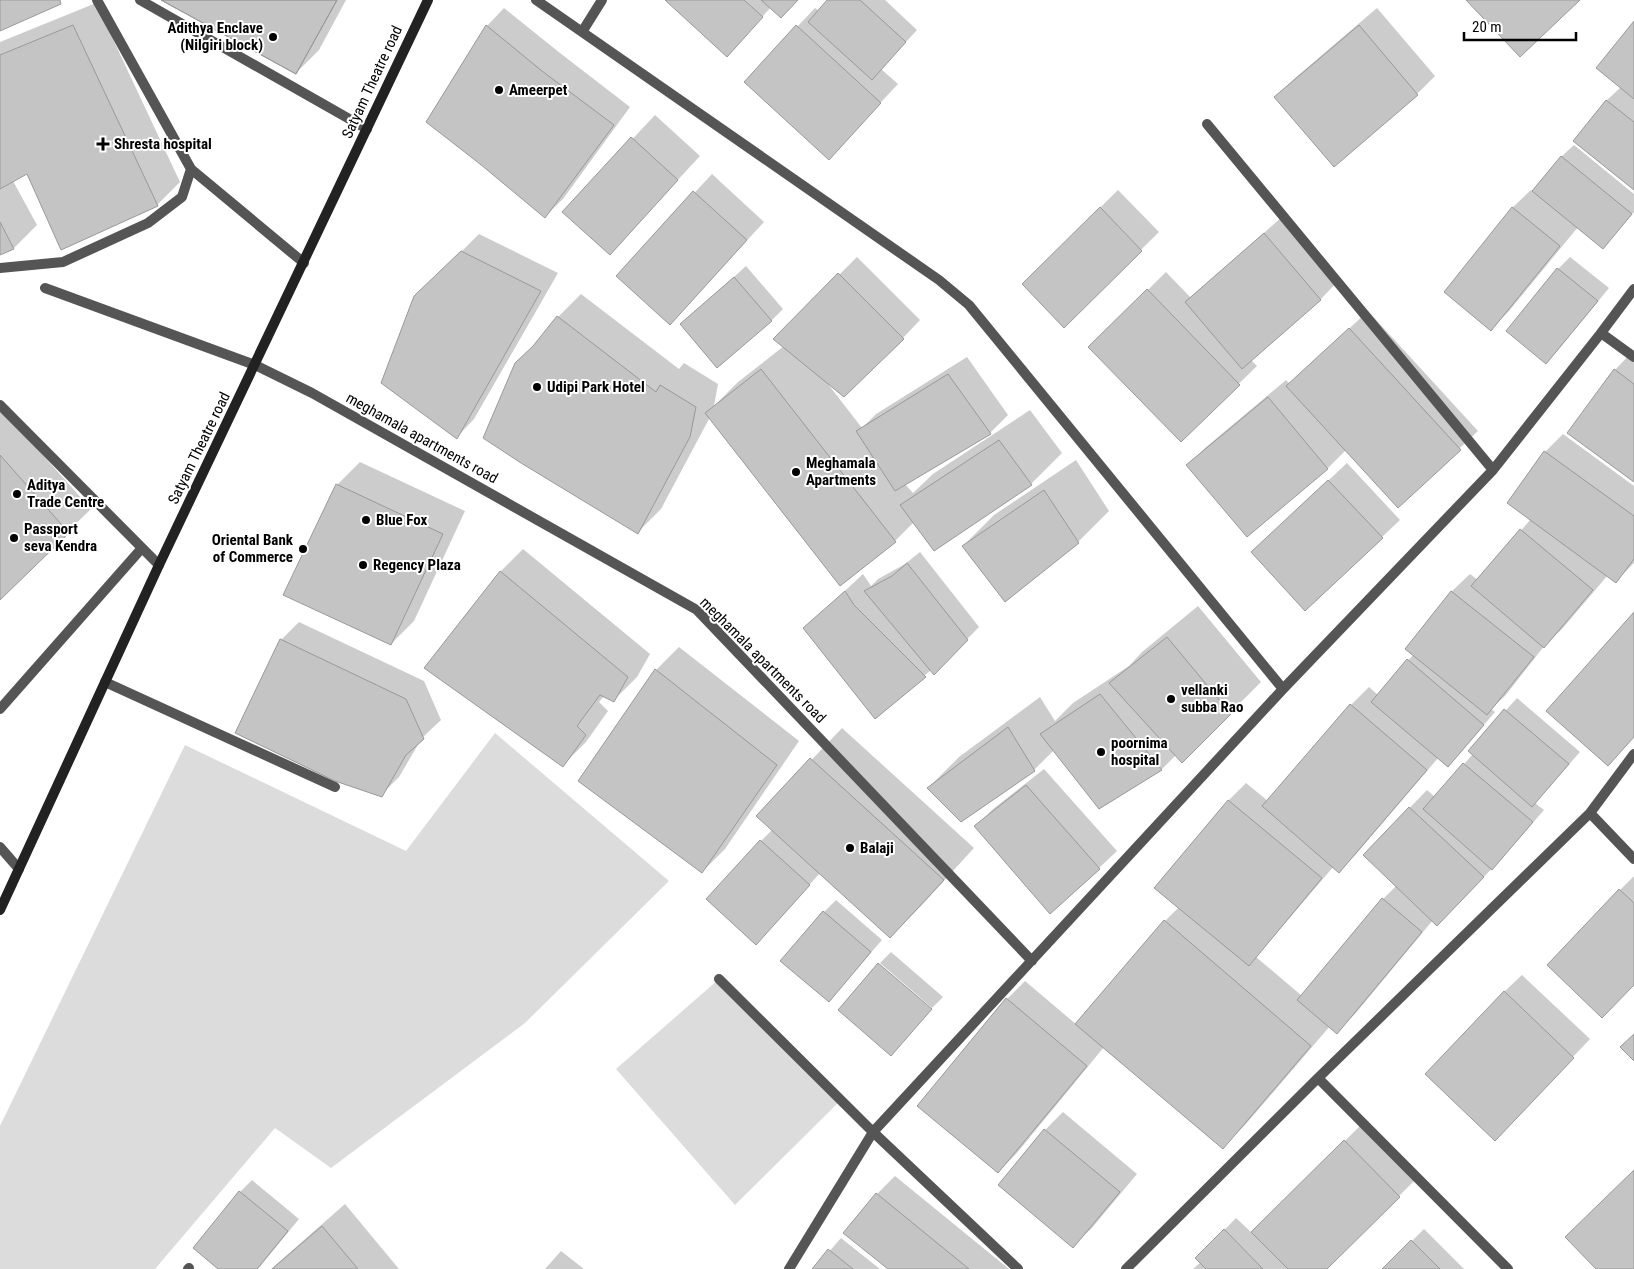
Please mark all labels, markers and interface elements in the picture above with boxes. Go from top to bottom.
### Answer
scale bar [1464,10,1576,42]
text: 20 m [1472,18,1502,36]
place label: Adithya Enclave (Nilgiri block) [168,19,263,54]
street label: Satyam Theatre road [338,23,406,141]
marker: Adithya Enclave (Nilgiri block) [267,31,279,43]
place label: Ameerpet [509,81,568,99]
marker: Ameerpet [493,84,505,96]
place label: Shresta hospital [114,135,212,153]
marker: Shresta hospital [96,137,110,151]
place label: Udipi Park Hotel [547,378,645,396]
marker: Udipi Park Hotel [531,381,543,393]
street label: Satyam Theatre road [164,389,234,507]
street label: meghamala apartments road [343,389,501,487]
place label: Meghamala Apartments [806,454,876,489]
marker: Meghamala Apartments [790,466,802,478]
place label: Aditya Trade Centre [27,476,104,511]
marker: Aditya Trade Centre [11,488,23,500]
place label: Blue Fox [376,511,428,529]
marker: Blue Fox [360,514,372,526]
place label: Passport seva Kendra [24,520,97,555]
place label: Oriental Bank of Commerce [212,531,294,566]
marker: Passport seva Kendra [8,532,20,544]
marker: Oriental Bank of Commerce [297,543,309,555]
place label: Regency Plaza [373,556,461,574]
marker: Regency Plaza [357,559,369,571]
street label: meghamala apartments road [696,593,830,727]
place label: vellanki subba Rao [1181,681,1243,716]
marker: vellanki subba Rao [1165,693,1177,705]
place label: poornima hospital [1111,734,1168,769]
marker: poornima hospital [1095,746,1107,758]
place label: Balaji [860,839,894,857]
marker: Balaji [844,842,856,854]

